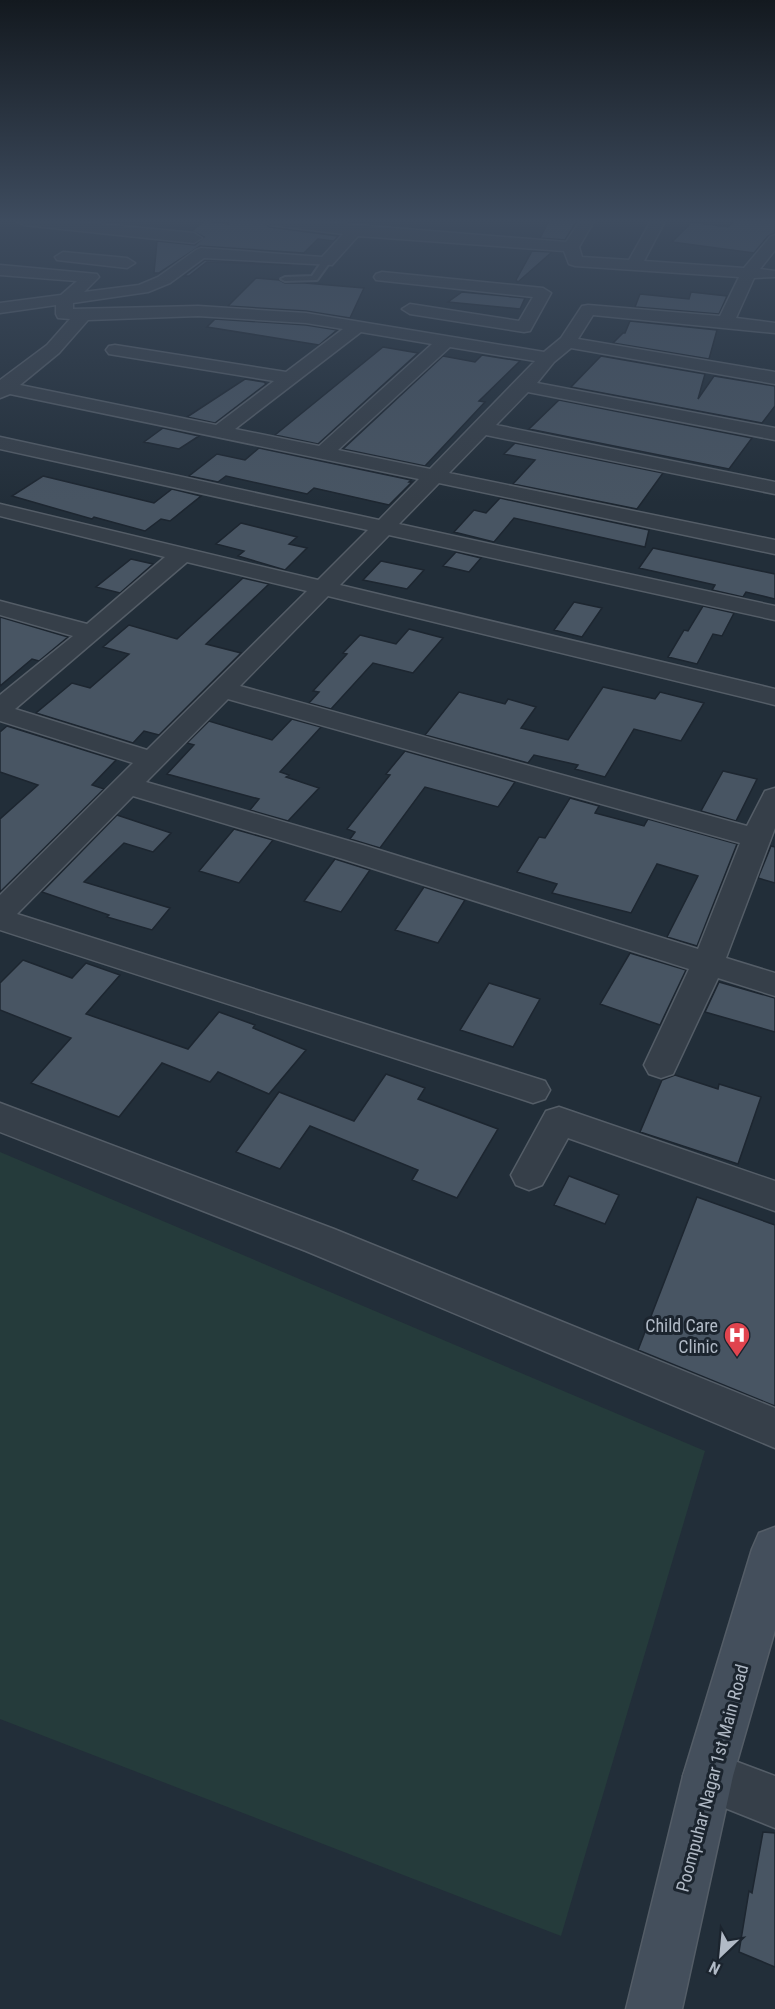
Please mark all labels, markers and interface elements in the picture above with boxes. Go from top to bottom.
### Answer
place label: Child Care Clinic [645,1315,718,1357]
hospital icon: Child Care Clinic [722,1320,752,1358]
street label: Poompuhar Nagar 1st Main Road [671,1662,753,1894]
north arrow [691,1925,751,1985]
text: N [706,1957,723,1979]

